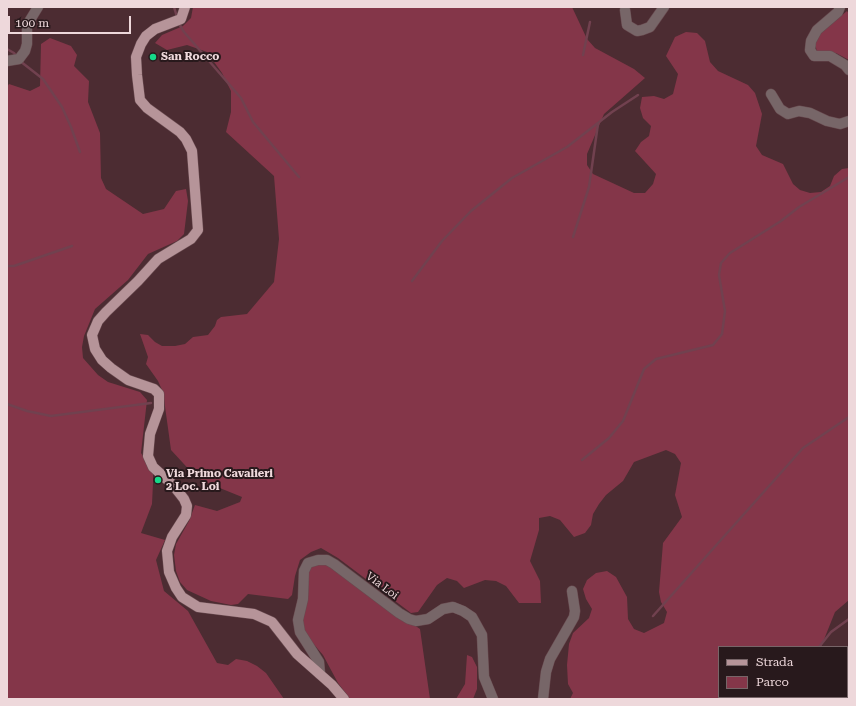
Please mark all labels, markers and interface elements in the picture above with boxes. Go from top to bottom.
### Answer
scale bar [10,8,133,34]
text: 100 m [15,16,49,30]
place label: San Rocco [161,50,219,64]
marker: San Rocco [148,52,158,62]
place label: Via Primo Cavalieri 2 Loc. Loi [166,467,273,493]
marker: Via Primo Cavalieri 2 Loc. Loi [153,475,163,485]
street label: Via Loi [363,570,401,602]
legend [718,646,848,698]
text: Strada [756,655,793,669]
text: Parco [756,675,789,689]

